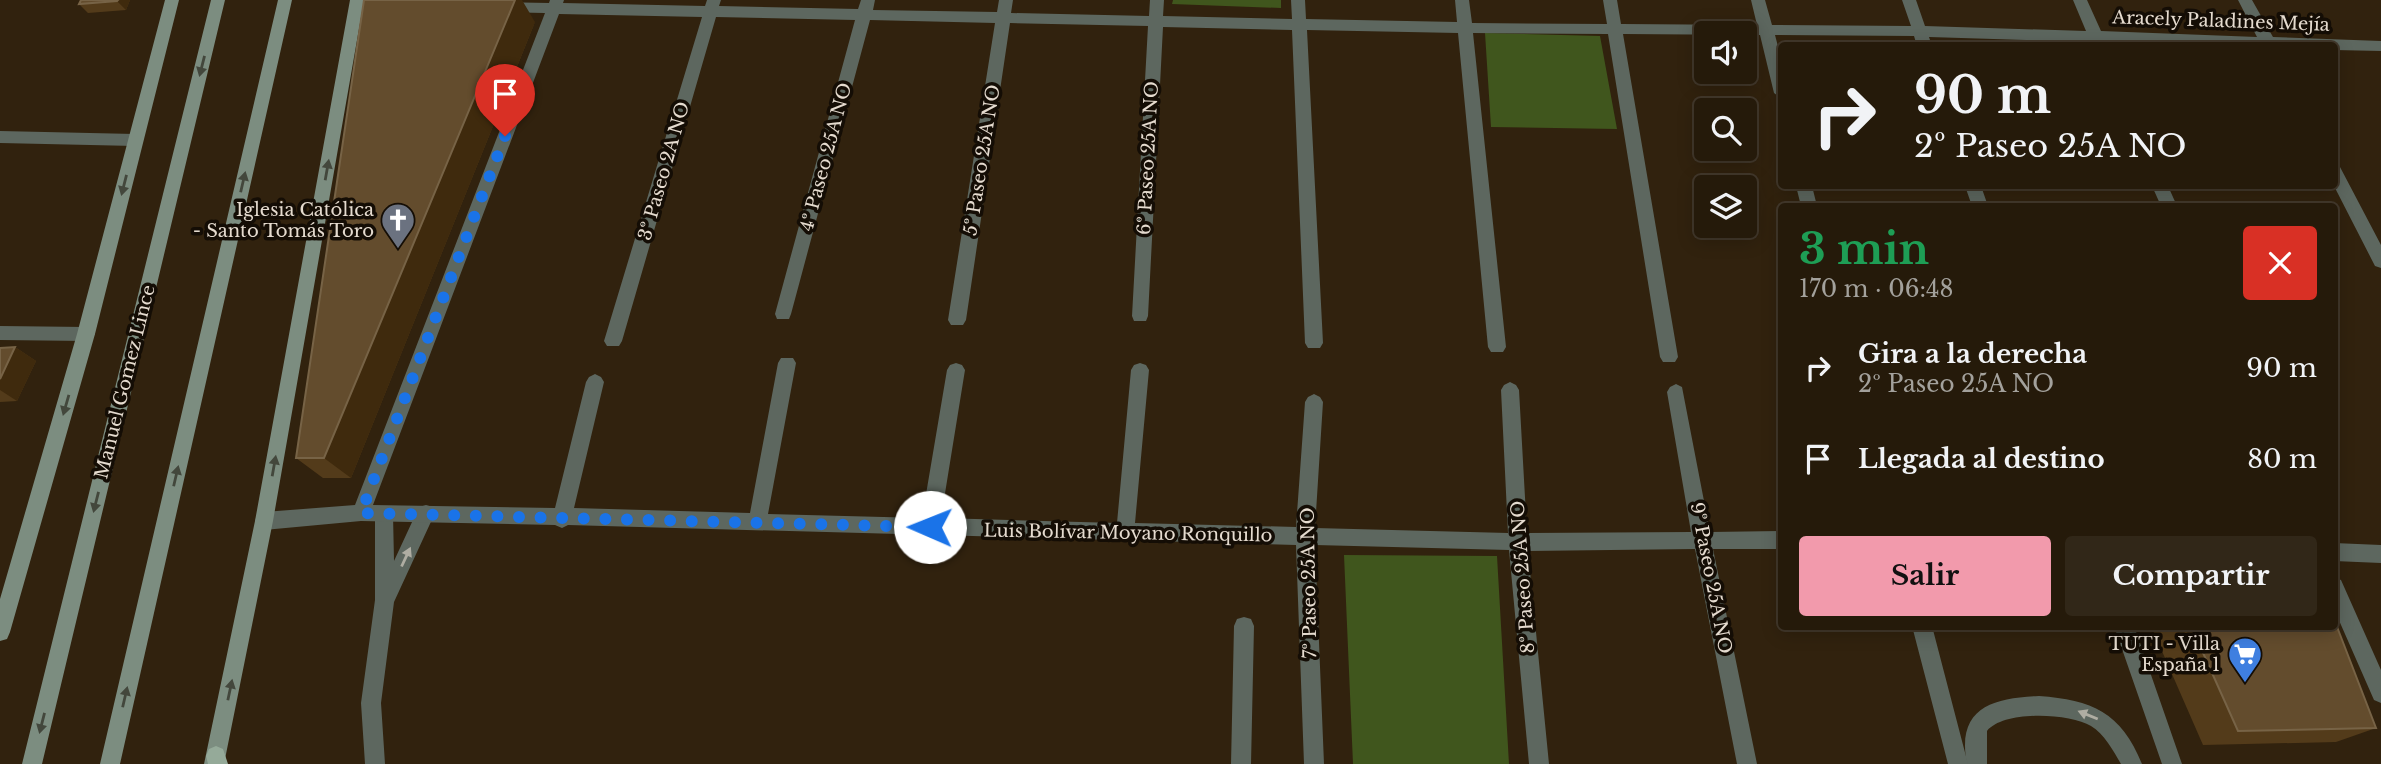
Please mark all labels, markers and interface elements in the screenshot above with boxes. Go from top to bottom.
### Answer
street label: Aracely Paladines Mejía [2111,6,2330,36]
map controls [1694,21,1757,238]
button: sound [1694,21,1757,84]
one-way arrow [196,55,207,77]
pin [475,64,535,136]
text: 90 m [1914,65,2051,126]
icon: right [1799,70,1890,161]
icon: arrive [486,75,524,113]
street label: 4º Paseo 25A NO [796,80,856,234]
street label: 6º Paseo 25A NO [1133,81,1163,235]
street label: 5º Paseo 25A NO [959,83,1005,237]
button: search [1694,98,1757,161]
street label: 3º Paseo 2A NO [634,99,694,243]
text: 2º Paseo 25A NO [1914,126,2187,166]
one-way arrow [322,159,333,181]
one-way arrow [238,171,249,193]
one-way arrow [118,174,129,196]
button: layers [1694,175,1757,238]
place label: Iglesia Católica - Santo Tomás Toro [193,199,374,242]
church icon: Iglesia Católica - Santo Tomás Toro [379,201,417,250]
text: 3 min [1799,223,1929,275]
button: close [2243,226,2317,300]
text: 170 m · 06:48 [1799,275,1953,303]
street label: Manuel Gomez Lince [90,283,160,481]
text: Gira a la derecha [1858,338,2087,370]
icon: right [1799,349,1837,387]
text: 90 m [2246,352,2317,384]
text: 2º Paseo 25A NO [1858,370,2054,398]
one-way arrow [60,394,71,416]
icon: arrive [1799,440,1837,478]
text: Llegada al destino [1858,443,2105,475]
text: 80 m [2247,443,2317,475]
one-way arrow [269,455,280,477]
one-way arrow [171,465,182,487]
position arrow [893,490,967,564]
one-way arrow [90,491,101,513]
street label: 8º Paseo 25A NO [1507,500,1539,654]
street label: 9º Paseo 25A NO [1686,500,1736,656]
street label: 7º Paseo 25A NO [1297,507,1321,659]
street label: Luis Bolívar Moyano Ronquillo [983,519,1273,547]
button: Salir [1799,536,2051,616]
button: Compartir [2065,536,2317,616]
one-way arrow [400,547,412,567]
place label: TUTI - Villa España 1 [2108,633,2220,676]
supermarket icon: TUTI - Villa España 1 [2226,635,2264,684]
one-way arrow [224,679,235,701]
one-way arrow [120,686,131,708]
one-way arrow [2077,709,2098,720]
one-way arrow [36,712,47,734]

